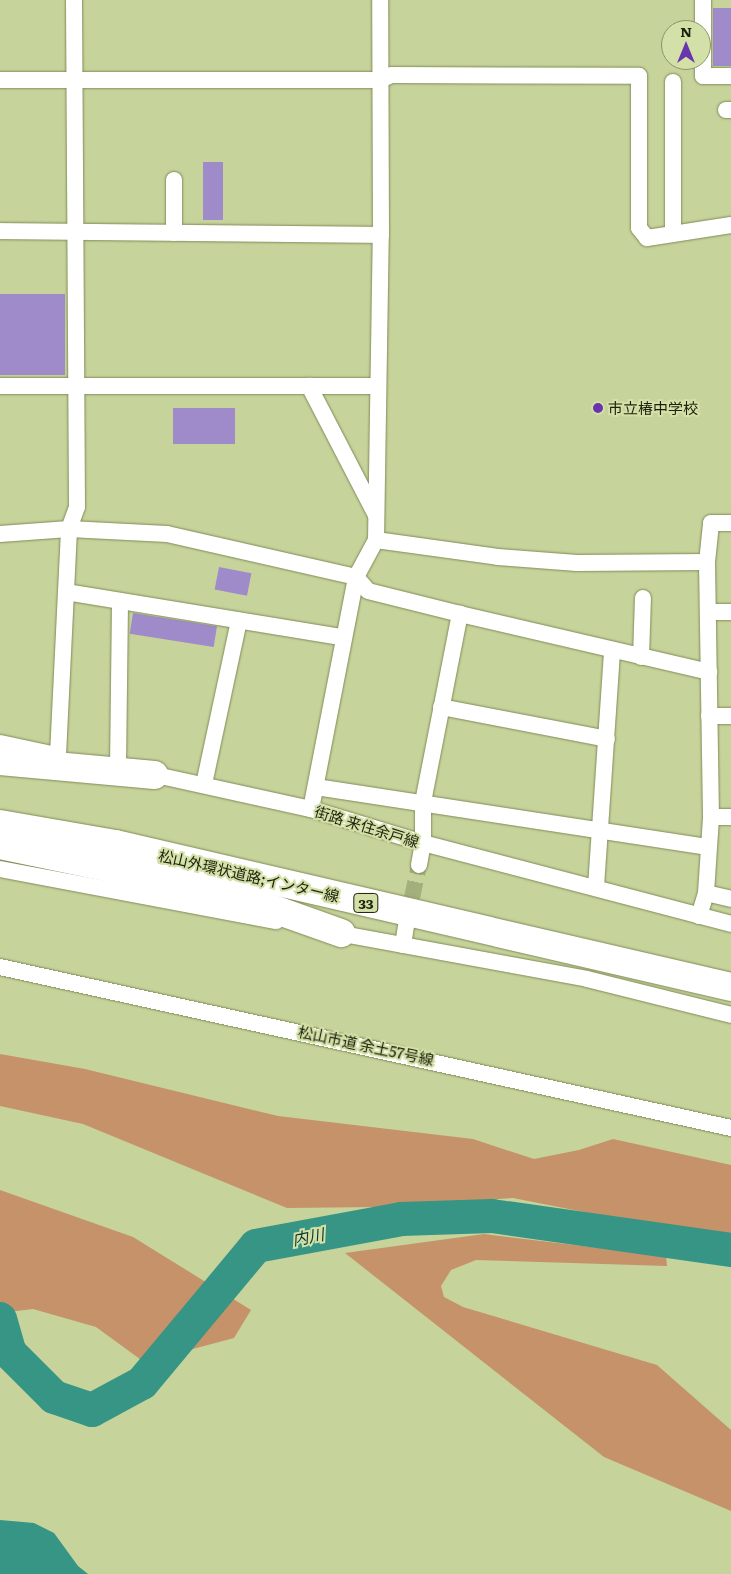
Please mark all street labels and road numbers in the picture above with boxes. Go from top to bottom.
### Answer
street label: 街路 来住余戸線 [313,802,421,850]
street label: 松山外環状道路;インター線 [157,845,341,905]
road number: 33 [352,891,380,914]
street label: 松山市道 余土57号線 [297,1022,435,1068]

